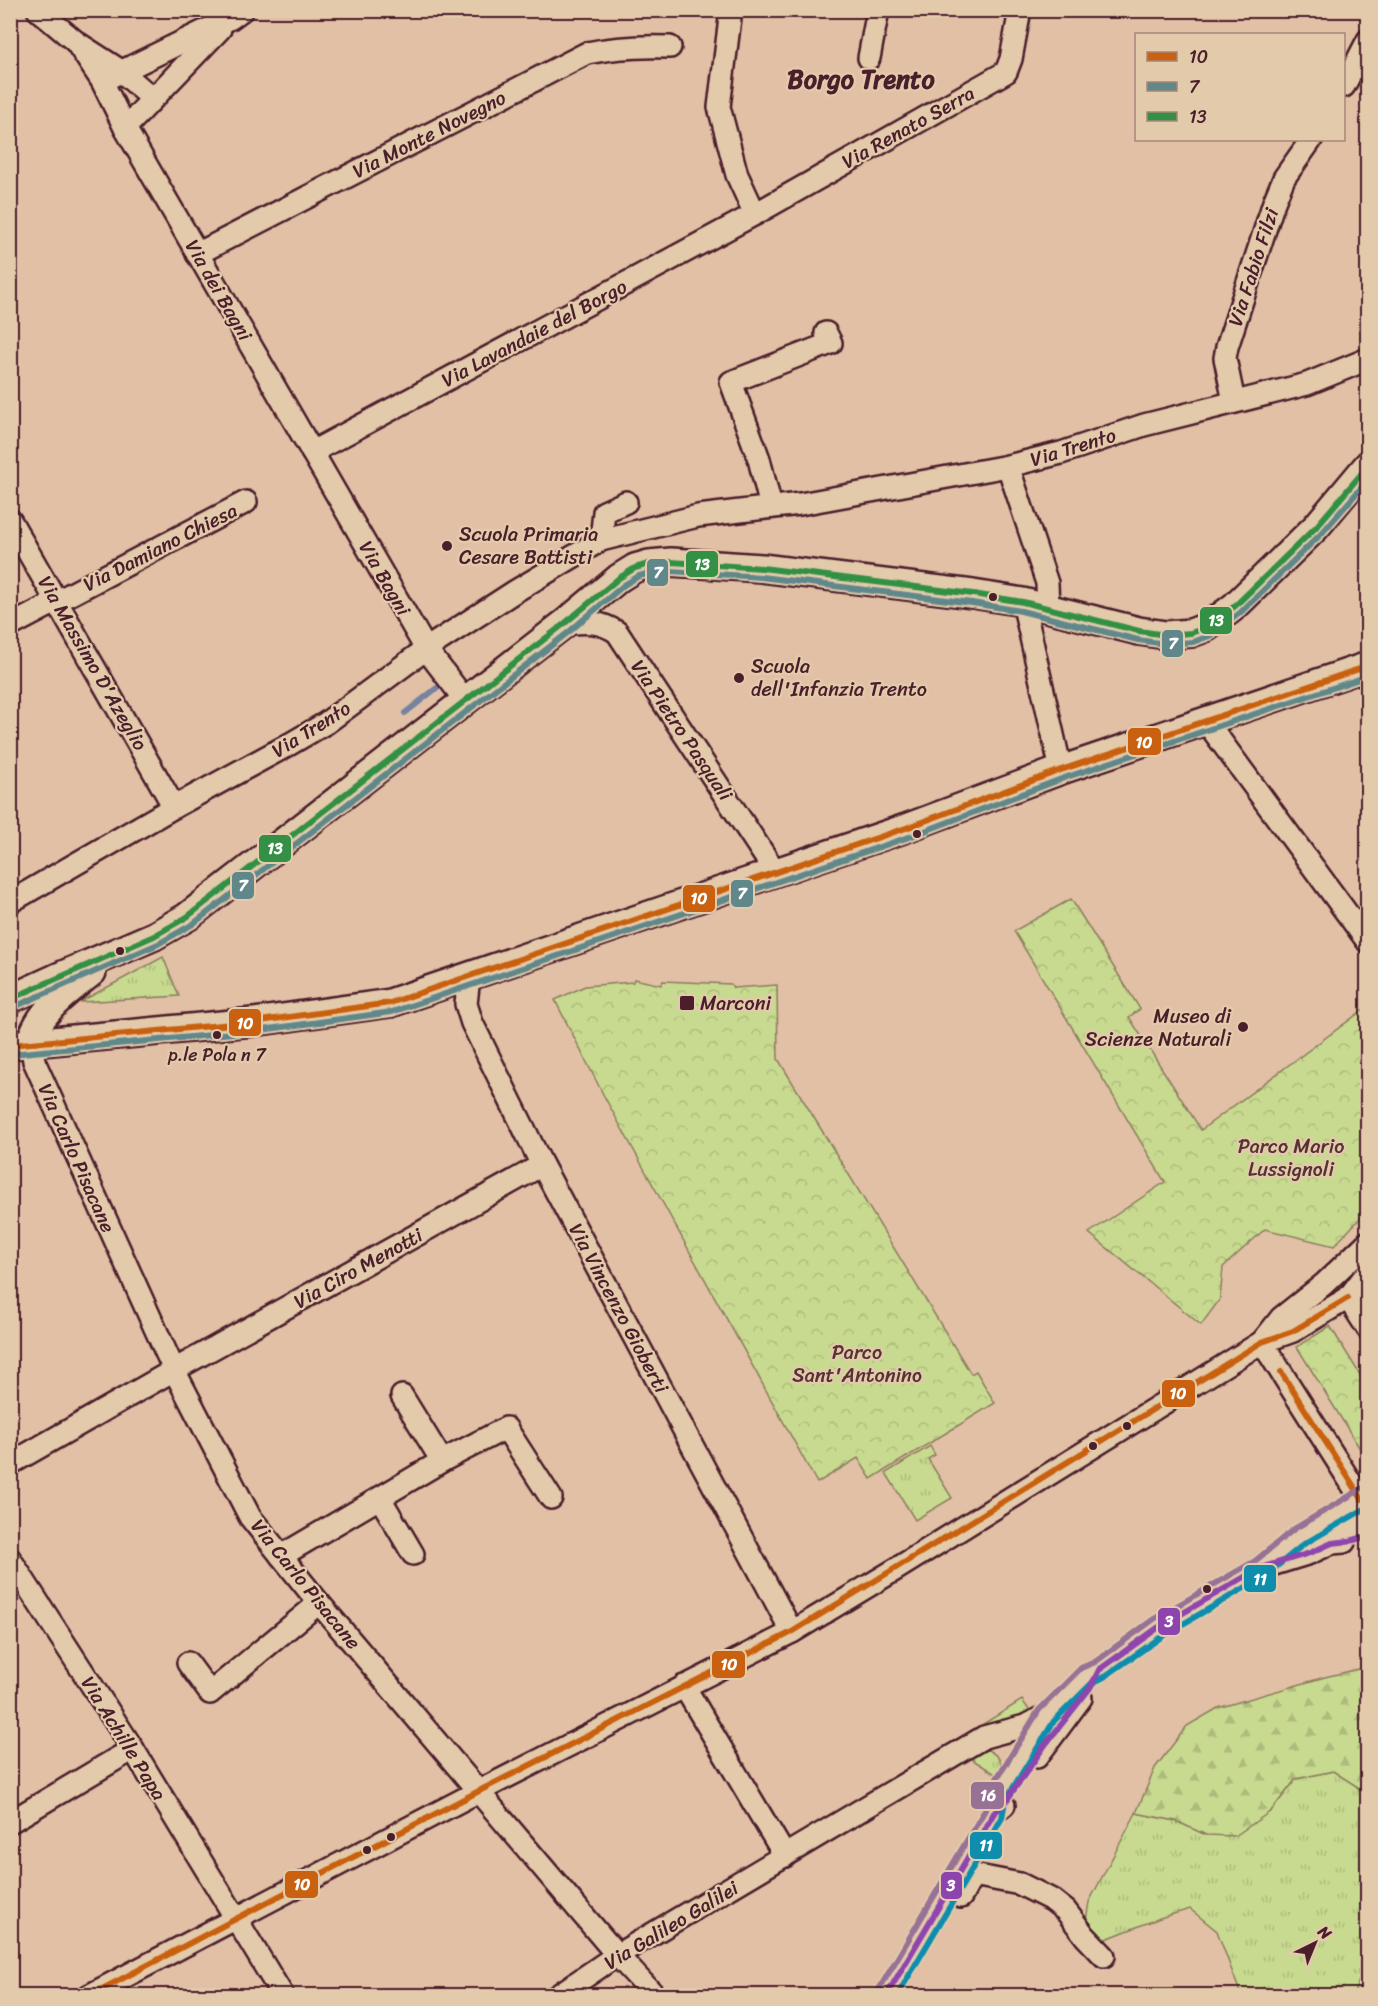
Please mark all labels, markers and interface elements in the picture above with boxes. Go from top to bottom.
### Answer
legend [1135,33,1345,141]
text: 10 [1189,41,1208,73]
district label: Borgo Trento [787,56,935,102]
text: 7 [1189,71,1201,103]
street label: Via Renato Serra [835,76,981,179]
street label: Via Monte Novegno [346,81,512,188]
text: 13 [1189,101,1207,133]
street label: Via Fabio Filzi [1218,202,1290,331]
street label: Via dei Bagni [175,233,262,348]
street label: Via Lavandaie del Borgo [435,270,634,397]
street label: Via Trento [1026,418,1120,477]
street label: Via Damiano Chiesa [77,493,244,602]
place label: Scuola Primaria Cesare Battisti [459,517,598,575]
street label: Via Bagni [349,534,421,624]
marker: Scuola Primaria Cesare Battisti [440,539,454,553]
line badge: 13 [685,550,719,578]
text: 13 [694,550,710,579]
line badge: 7 [646,558,669,587]
text: 7 [653,558,664,587]
street label: Via Massimo D'Azeglio [28,569,157,758]
unlabelled marker [987,591,999,603]
line badge: 13 [1199,606,1233,635]
text: 13 [1208,606,1224,635]
line badge: 7 [1161,629,1184,658]
text: 7 [1168,629,1179,658]
place label: Scuola dell'Infanzia Trento [751,649,927,707]
street label: Via Pietro Pasquali [621,652,742,809]
marker: Scuola dell'Infanzia Trento [732,671,746,685]
street label: Via Trento [265,691,358,768]
line badge: 10 [1127,727,1162,756]
text: 10 [1136,728,1152,757]
unlabelled marker [911,828,923,840]
line badge: 13 [258,834,292,863]
text: 13 [267,834,283,863]
line badge: 7 [231,871,255,900]
text: 7 [238,871,249,900]
line badge: 7 [730,879,754,908]
text: 7 [737,879,748,908]
line badge: 10 [682,884,716,913]
text: 10 [691,884,707,913]
unlabelled marker [114,945,126,957]
place label: Marconi [700,986,772,1021]
marker: Marconi [678,994,696,1012]
place label: Museo di Scienze Naturali [1085,999,1232,1057]
line badge: 10 [228,1008,262,1037]
text: 10 [237,1009,253,1038]
marker: Museo di Scienze Naturali [1236,1020,1250,1034]
marker: p.le Pola n 7 [211,1029,223,1041]
place label: p.le Pola n 7 [167,1039,268,1071]
street label: Via Carlo Pisacane [28,1078,125,1239]
park label: Parco Mario Lussignoli [1238,1129,1344,1187]
street label: Via Vincenzo Gioberti [559,1217,678,1400]
street label: Via Ciro Menotti [287,1218,431,1318]
park label: Parco Sant'Antonino [792,1335,922,1393]
line badge: 10 [1161,1379,1196,1408]
text: 10 [1170,1379,1186,1408]
unlabelled marker [1121,1420,1133,1432]
unlabelled marker [1087,1440,1099,1452]
street label: Via Carlo Pisacane [241,1511,370,1658]
line badge: 11 [1243,1564,1277,1593]
text: 11 [1253,1565,1267,1594]
unlabelled marker [1201,1583,1213,1595]
line badge: 3 [1157,1607,1181,1636]
text: 3 [1164,1607,1174,1636]
line badge: 10 [711,1650,746,1679]
text: 10 [721,1650,737,1679]
street label: Via Achille Papa [71,1669,176,1807]
line badge: 16 [970,1781,1005,1810]
text: 16 [980,1781,996,1810]
unlabelled marker [385,1831,397,1843]
line badge: 11 [969,1831,1003,1860]
text: 11 [979,1831,993,1860]
unlabelled marker [361,1844,373,1856]
line badge: 10 [284,1870,319,1899]
text: 10 [294,1870,310,1899]
street label: Via Galileo Galilei [597,1871,747,1980]
line badge: 3 [940,1871,963,1900]
text: 3 [946,1871,956,1900]
north arrow [1285,1913,1345,1973]
text: N [1310,1917,1339,1947]

